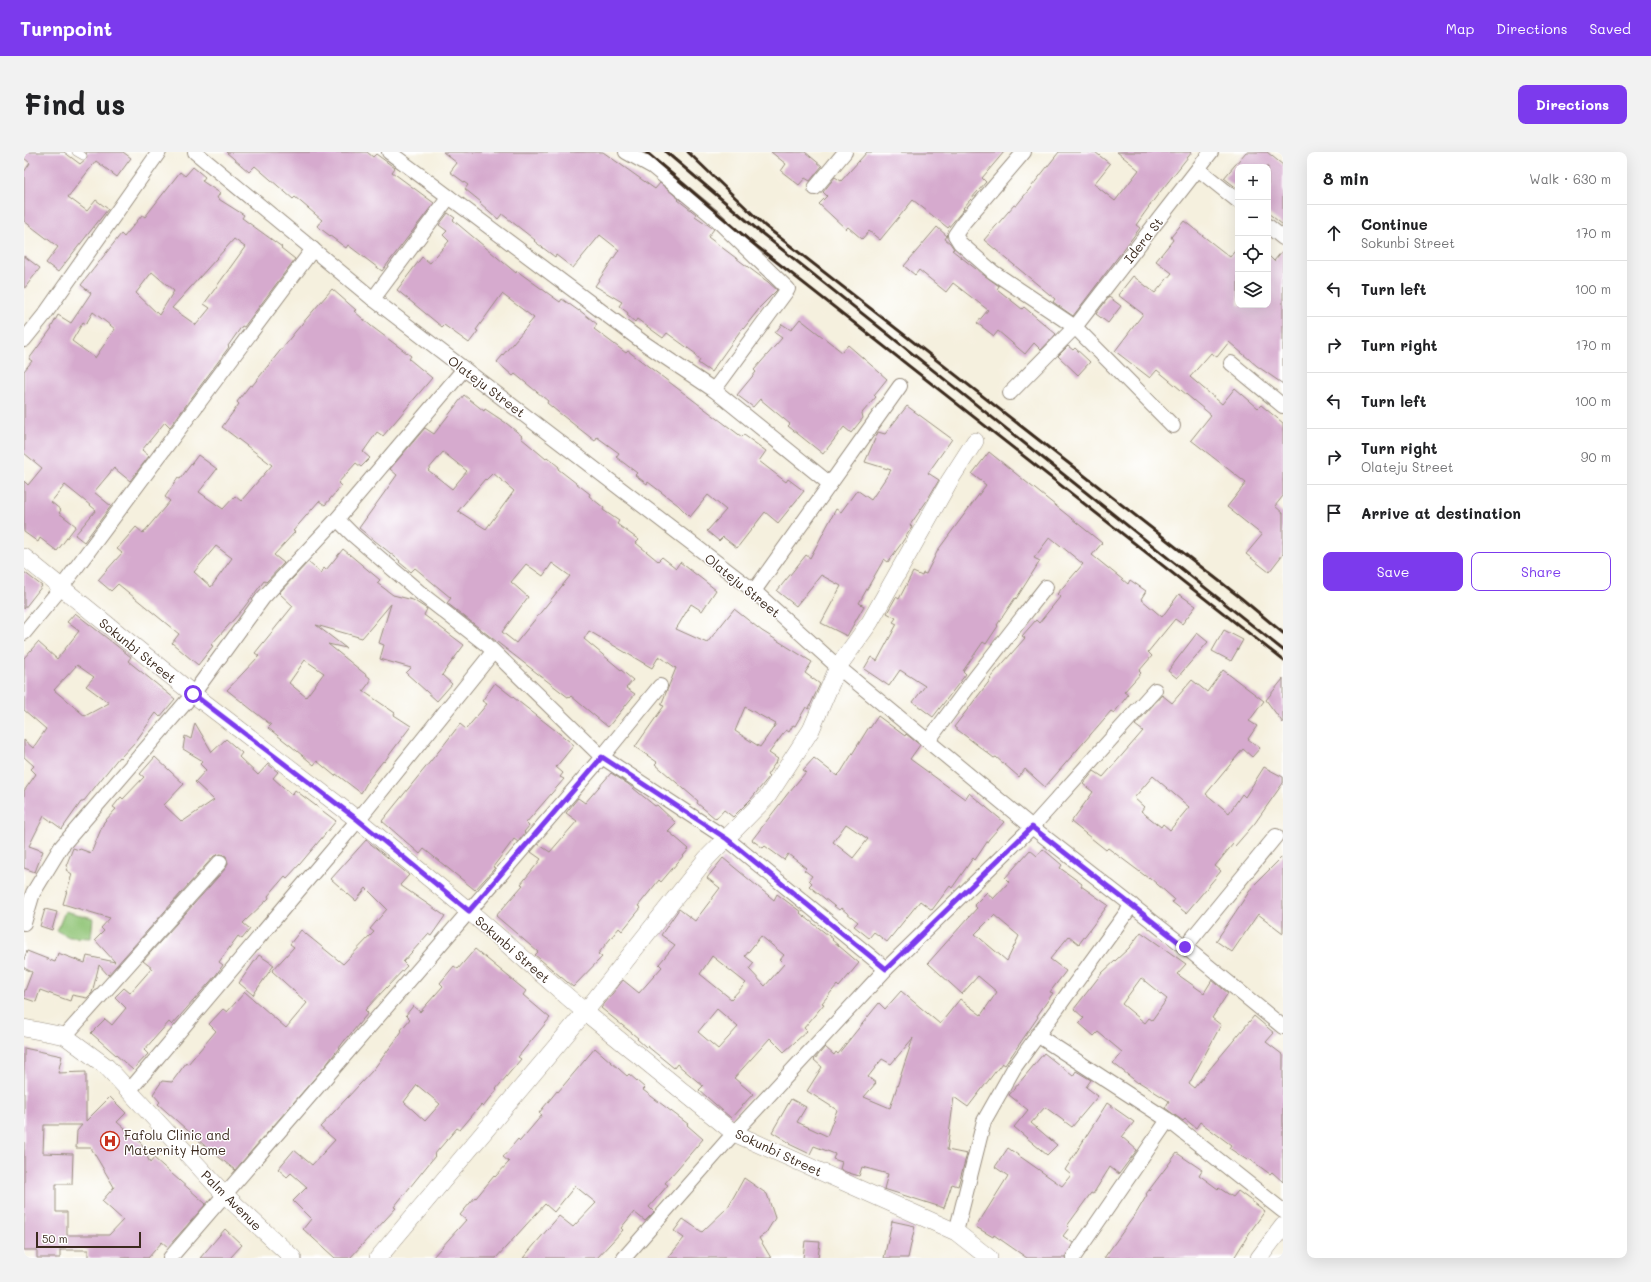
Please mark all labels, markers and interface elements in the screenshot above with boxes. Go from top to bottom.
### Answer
text: Turnpoint [20,16,112,41]
text: Map [1446,19,1474,38]
text: Directions [1496,19,1567,38]
text: Saved [1589,19,1631,38]
button: Directions [1518,85,1627,124]
text: Find us [24,86,125,122]
map controls [1235,164,1271,308]
button: + [1235,164,1271,200]
text: 8 min [1323,167,1369,189]
text: Walk · 630 m [1529,170,1611,187]
button: − [1235,200,1271,236]
street label: Idera St [1120,213,1166,266]
text: Continue [1361,214,1428,234]
icon: ahead [1323,222,1345,244]
text: 170 m [1575,224,1611,241]
text: Sokunbi Street [1361,234,1455,251]
button: locate [1235,236,1271,272]
button: layers [1235,272,1271,308]
icon: left [1323,278,1345,300]
text: Turn left [1361,279,1426,299]
text: 100 m [1575,280,1611,297]
icon: right [1323,334,1345,356]
text: Turn right [1361,335,1438,355]
text: 170 m [1575,336,1611,353]
street label: Olateju Street [445,351,529,421]
icon: left [1323,390,1345,412]
text: Turn left [1361,391,1426,411]
text: 100 m [1575,392,1611,409]
text: Turn right [1361,438,1438,458]
icon: right [1323,446,1345,468]
text: 90 m [1581,448,1611,465]
text: Olateju Street [1361,458,1453,475]
icon: arrive [1323,502,1345,524]
text: Arrive at destination [1361,503,1521,523]
street label: Olateju Street [702,549,784,621]
button: Save [1323,552,1463,591]
button: Share [1471,552,1611,591]
street label: Sokunbi Street [96,614,180,686]
route start [184,685,202,703]
street label: Sokunbi Street [472,912,554,986]
route end [1176,938,1194,956]
street label: Sokunbi Street [733,1124,825,1180]
place label: Fafolu Clinic and Maternity Home [124,1126,230,1158]
hospital icon: Fafolu Clinic and Maternity Home [99,1130,121,1152]
street label: Palm Avenue [198,1166,266,1234]
scale bar [36,1230,141,1249]
text: 50 m [42,1231,68,1246]

